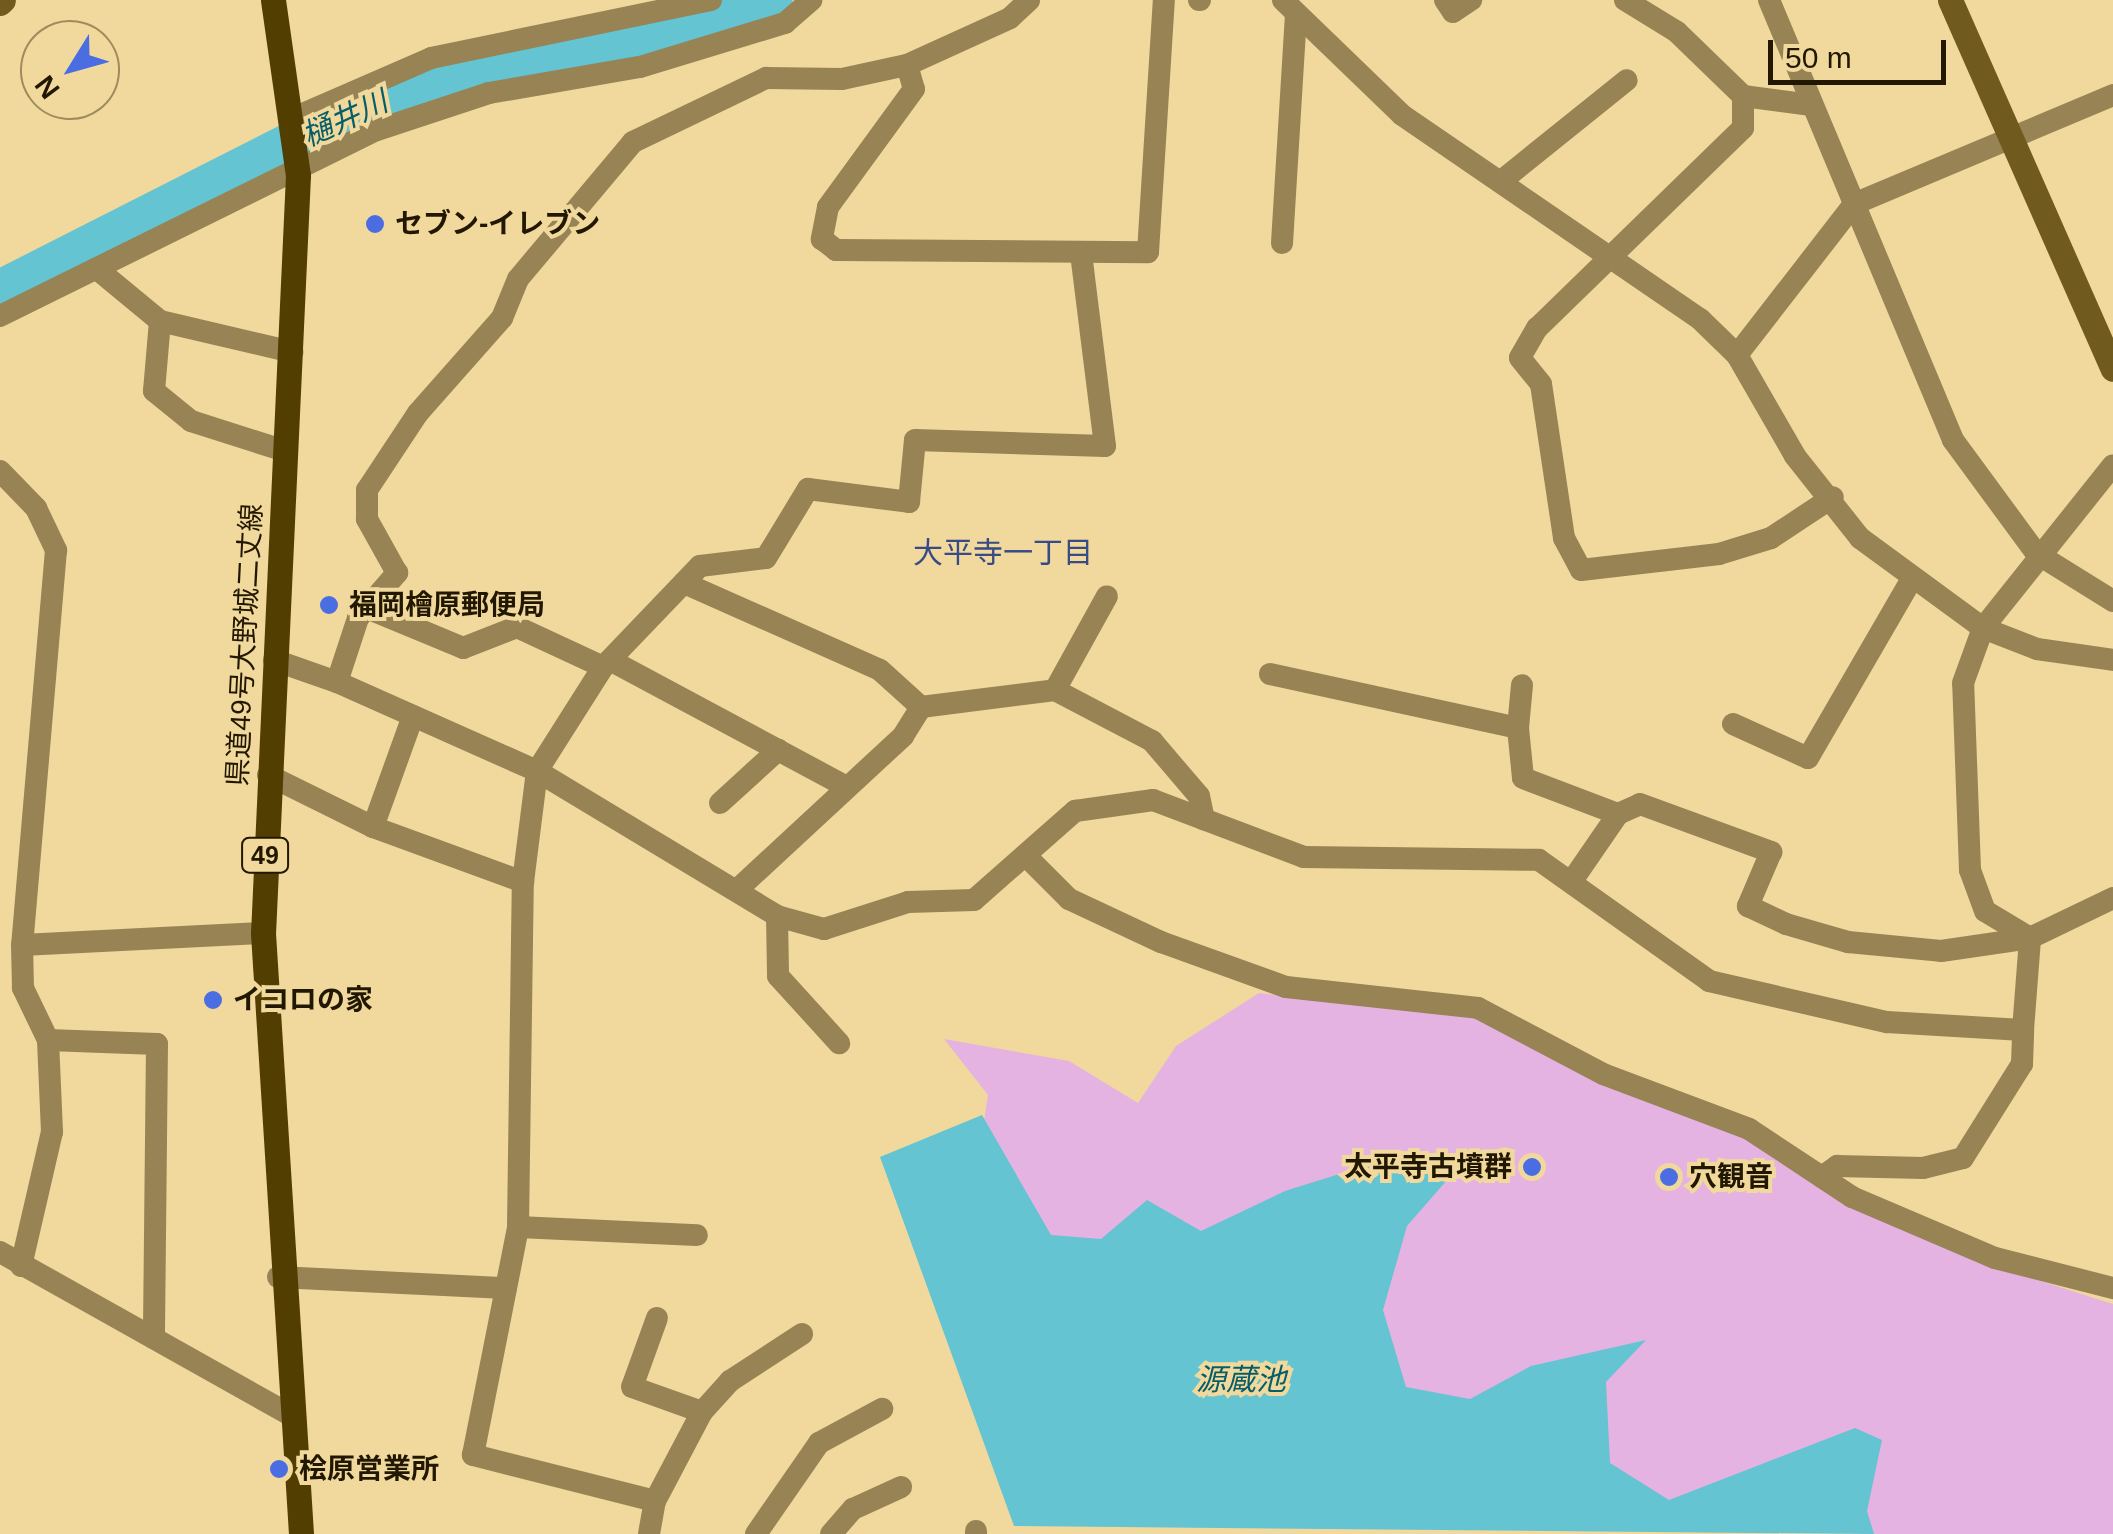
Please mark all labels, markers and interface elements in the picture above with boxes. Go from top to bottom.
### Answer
north arrow [20,20,120,120]
scale bar [1773,20,1950,82]
text: 50 m [1785,41,1852,74]
text: N [29,70,66,105]
water label: 樋井川 [297,84,393,154]
place label: セブン-イレブン [395,207,600,241]
marker: セブン-イレブン [364,213,386,235]
street label: 県道49号大野城二丈線 [221,503,269,787]
district label: 大平寺一丁目 [913,535,1093,571]
place label: 福岡檜原郵便局 [349,588,545,622]
marker: 福岡檜原郵便局 [318,594,340,616]
road number: 49 [240,835,290,875]
place label: イコロの家 [233,983,373,1017]
marker: イコロの家 [202,989,224,1011]
place label: 太平寺古墳群 [1344,1150,1512,1184]
marker: 太平寺古墳群 [1521,1156,1543,1178]
place label: 穴観音 [1689,1160,1773,1194]
marker: 穴観音 [1658,1166,1680,1188]
water label: 源蔵池 [1196,1362,1286,1398]
place label: 桧原営業所 [299,1452,439,1486]
marker: 桧原営業所 [268,1458,290,1480]

